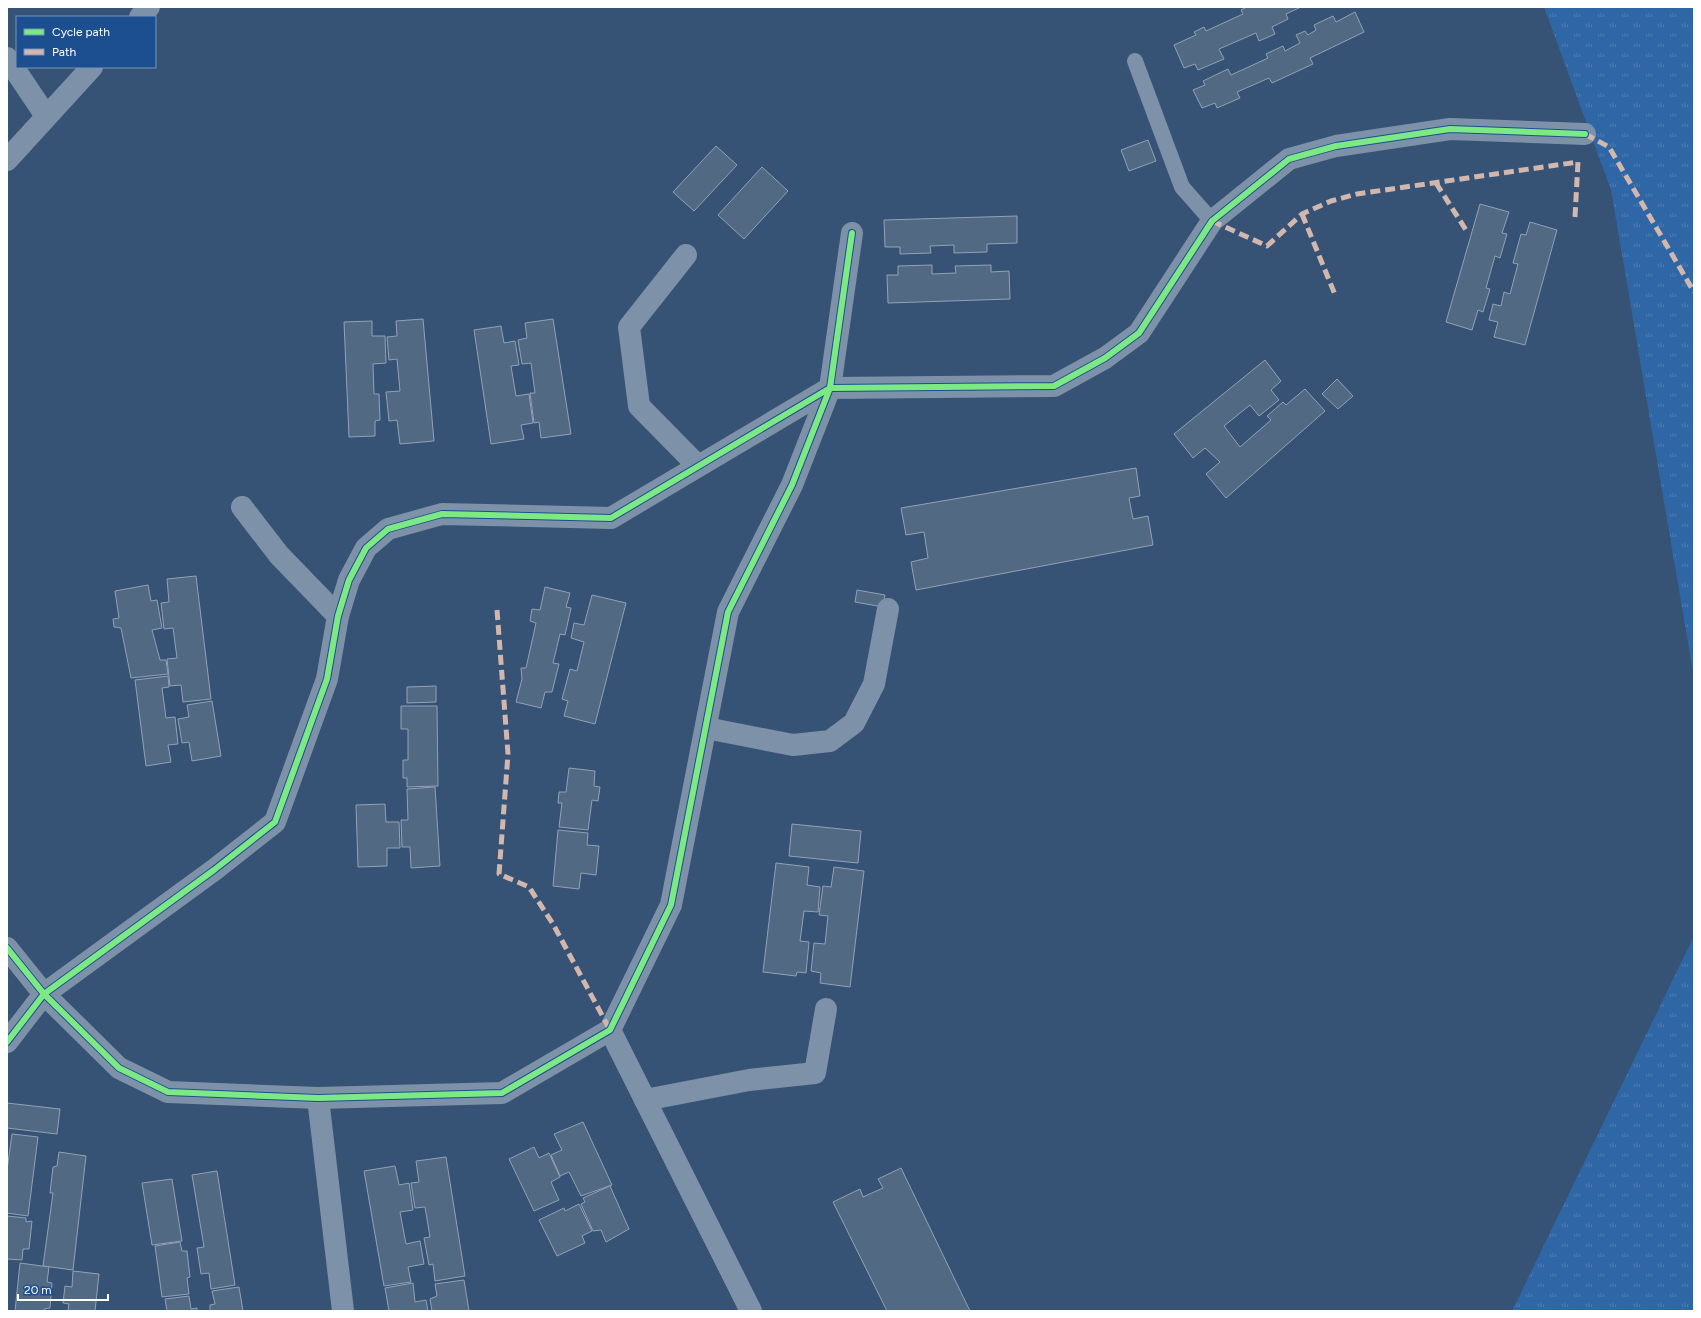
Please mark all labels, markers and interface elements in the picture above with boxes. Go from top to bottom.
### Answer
legend [16,16,156,68]
text: Cycle path [52,25,110,39]
text: Path [52,45,76,59]
scale bar [18,1276,108,1302]
text: 20 m [24,1283,52,1297]

